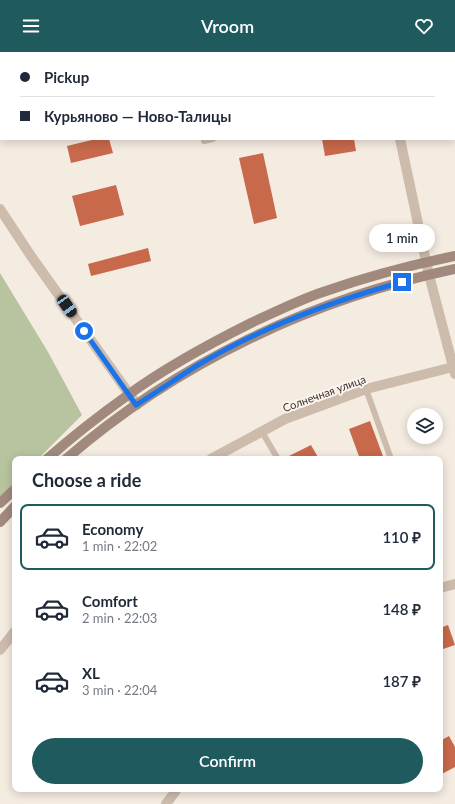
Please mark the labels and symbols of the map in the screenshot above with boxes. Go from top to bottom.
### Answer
callout: 1 min [369,224,435,252]
route end [393,273,411,291]
car [55,293,79,319]
route start [75,322,93,340]
street label: Солнечная улица [281,372,367,414]

